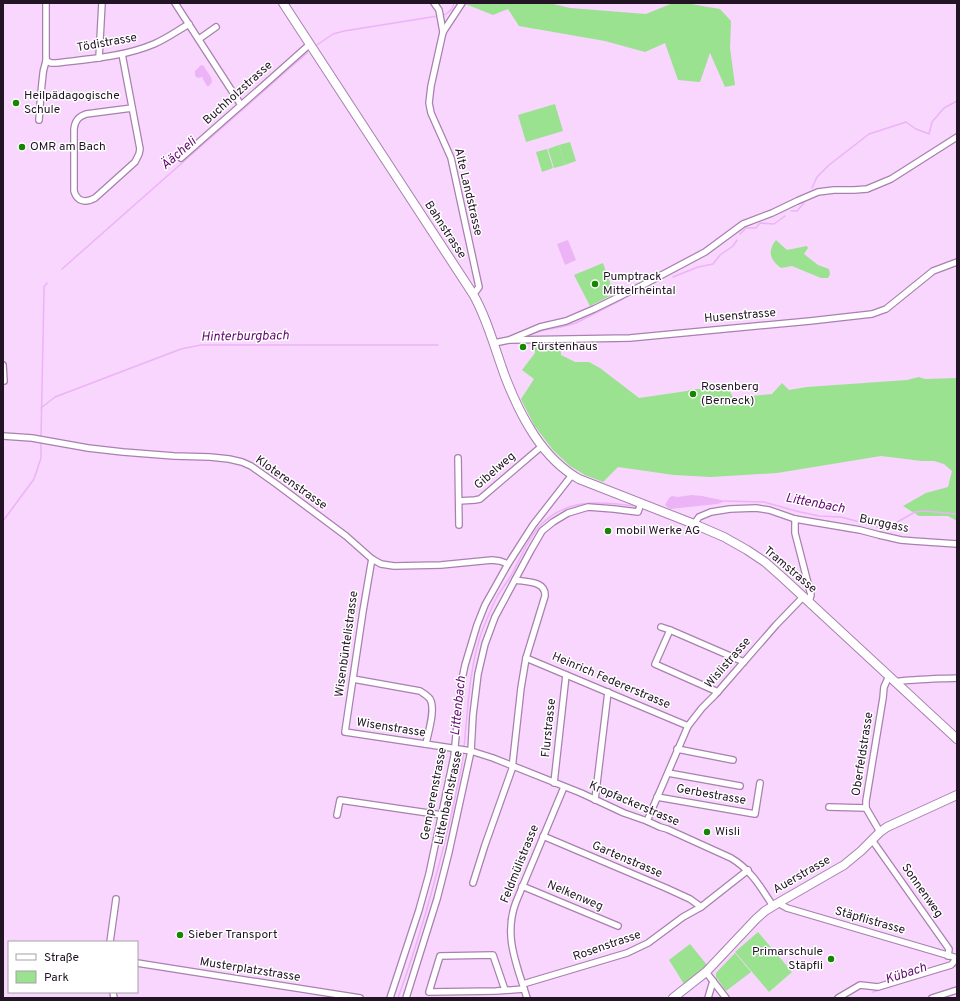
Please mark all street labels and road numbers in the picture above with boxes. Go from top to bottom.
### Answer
street label: Tödistrasse [76,30,138,56]
street label: Buchholzstrasse [200,58,276,128]
street label: Alte Landstrasse [450,146,486,238]
street label: Bahnstrasse [420,198,470,262]
street label: Husenstrasse [703,305,777,327]
street label: Gibelweg [471,449,519,493]
street label: Kloterenstrasse [252,452,330,514]
street label: Burggass [858,511,910,537]
street label: Tramstrasse [760,543,820,597]
street label: Wisenbüntelistrasse [332,590,362,698]
street label: Wislistrasse [701,634,755,692]
street label: Heinrich Federerstrasse [549,649,673,713]
street label: Flurstrasse [538,698,560,758]
street label: Oberfeldstrasse [848,711,878,797]
street label: Wisenstrasse [355,715,427,741]
street label: Gemperenstrasse [417,746,451,842]
street label: Littenbachstrasse [431,749,467,847]
street label: Kropfackerstrasse [586,778,682,830]
street label: Gerbestrasse [675,781,747,809]
street label: Feldmülistrasse [497,822,543,906]
street label: Gartenstrasse [589,838,665,882]
street label: Auerstrasse [770,852,834,898]
street label: Sonnenweg [898,861,946,921]
street label: Nelkenweg [545,877,605,915]
street label: Stäpflistrasse [833,903,907,939]
street label: Rosenstrasse [571,927,643,965]
street label: Musterplatzstrasse [198,954,302,986]

